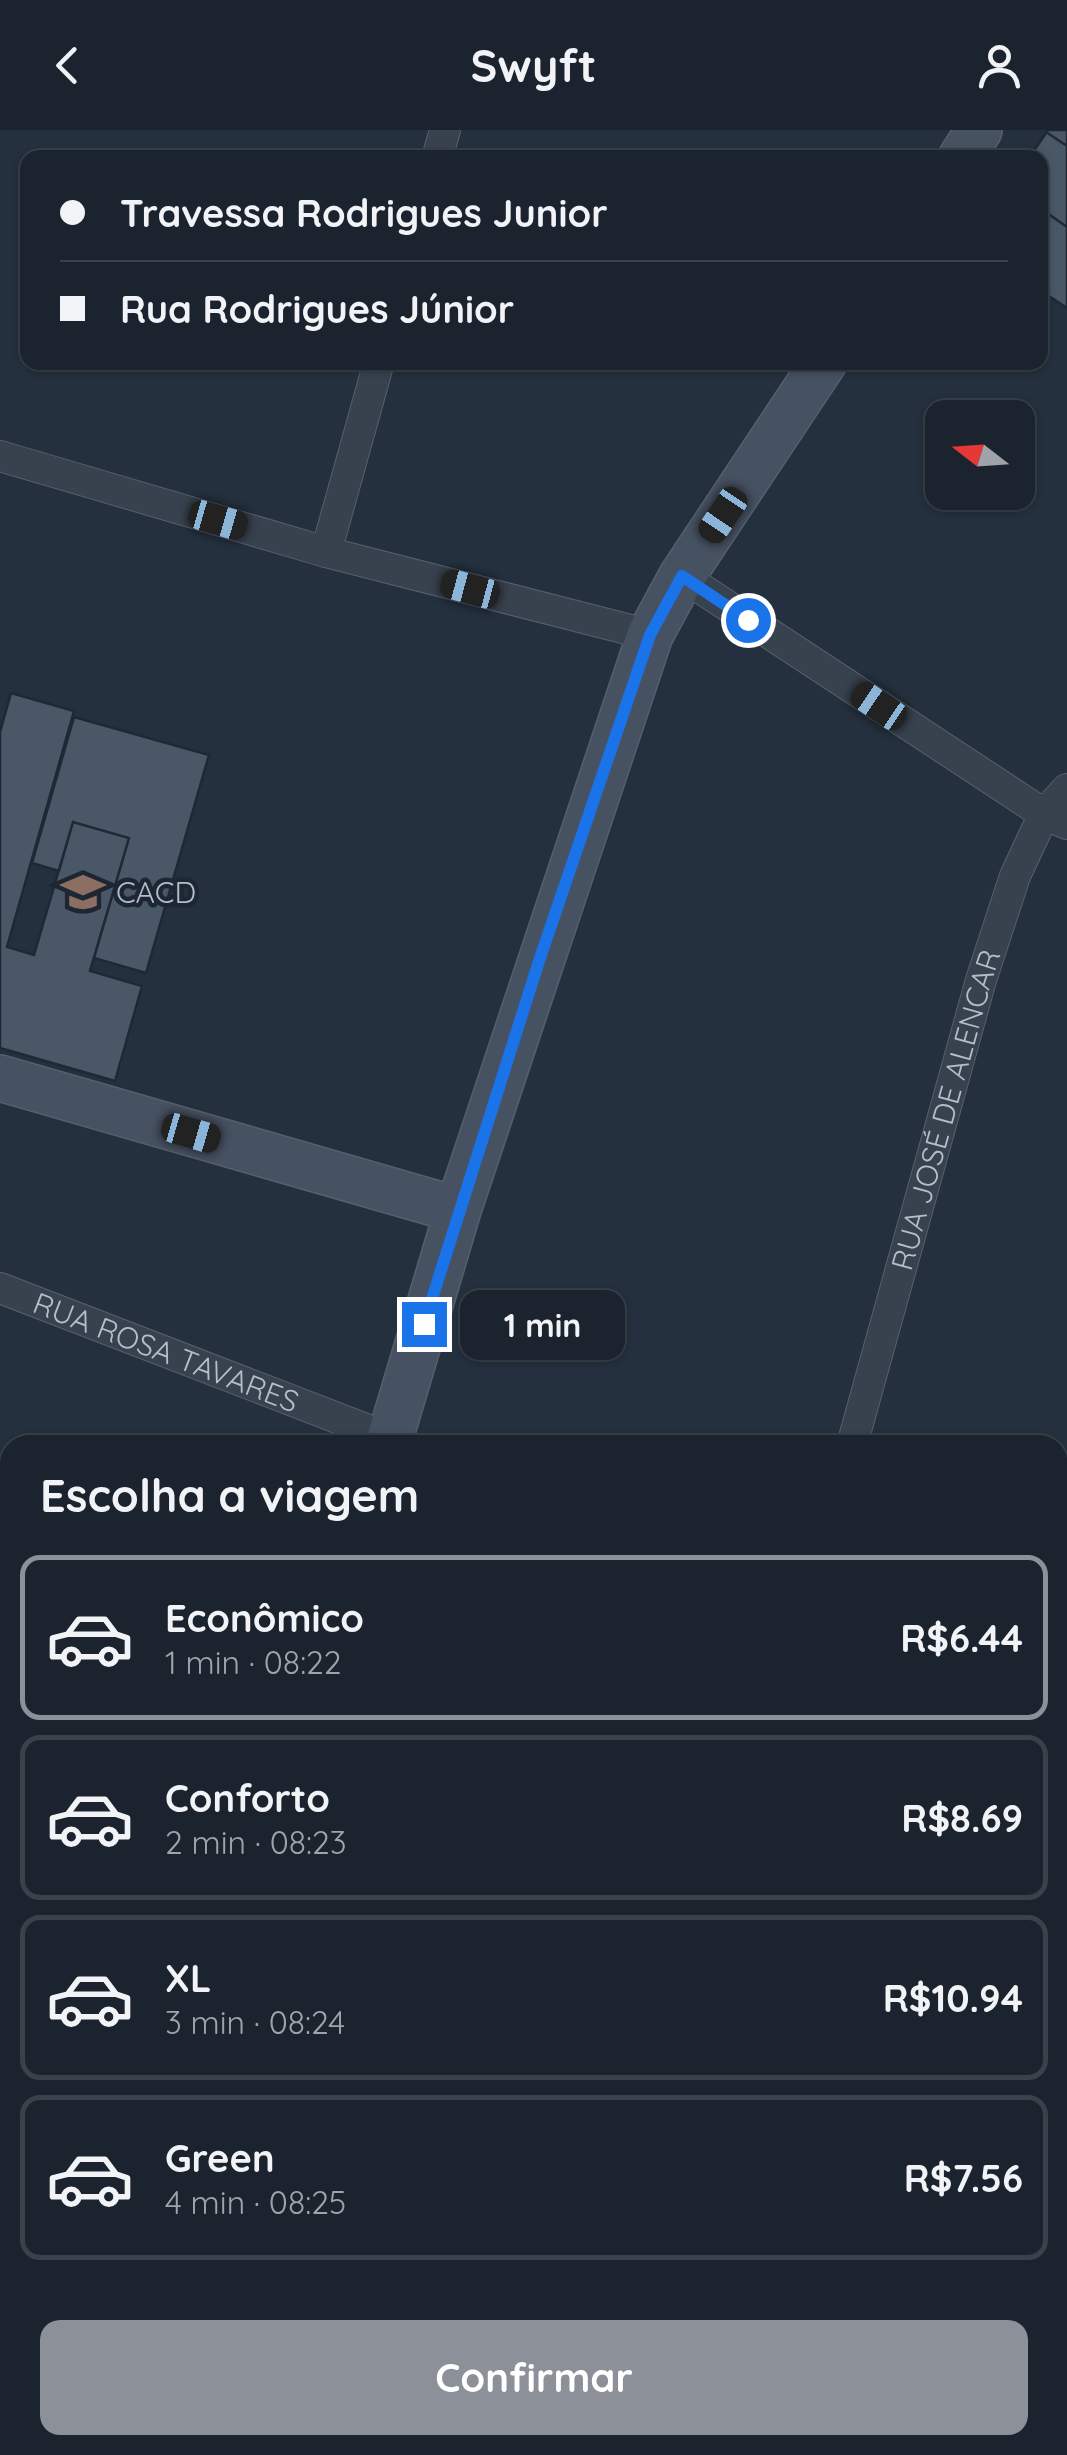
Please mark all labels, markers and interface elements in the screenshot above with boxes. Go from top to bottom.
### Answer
text: Swyft [470,37,597,93]
icon: back [40,38,95,93]
icon: person [972,38,1027,93]
text: Travessa Rodrigues Junior [120,189,608,237]
text: Rua Rodrigues Júnior [120,285,514,333]
north arrow [925,400,1035,510]
map controls [925,400,1035,510]
car [694,482,752,548]
car [185,497,251,543]
car [437,567,503,611]
route start [726,598,771,643]
car [846,677,912,735]
school or university icon: CACD [59,868,107,916]
place label: CACD [116,873,196,911]
street label: RUA JOSÉ DE ALENCAR [882,945,1009,1274]
car [158,1110,224,1156]
street label: RUA ROSA TAVARES [28,1284,304,1420]
callout: 1 min [459,1289,624,1359]
route end [402,1302,447,1347]
text: 1 min [504,1305,581,1345]
text: Escolha a viagem [40,1467,419,1523]
icon: car [45,1593,135,1683]
text: Econômico [165,1594,364,1642]
text: R$6.44 [900,1614,1023,1662]
text: 1 min · 08:22 [165,1642,342,1682]
icon: car [45,1773,135,1863]
text: Conforto [165,1774,330,1822]
text: R$8.69 [901,1794,1023,1842]
text: 2 min · 08:23 [165,1822,347,1862]
icon: car [45,1953,135,2043]
text: XL [165,1954,211,2002]
text: R$10.94 [883,1974,1023,2022]
text: 3 min · 08:24 [165,2002,345,2042]
icon: car [45,2133,135,2223]
text: Green [165,2134,275,2182]
text: R$7.56 [904,2154,1023,2202]
text: 4 min · 08:25 [165,2182,346,2222]
button: Confirmar [40,2320,1028,2435]

